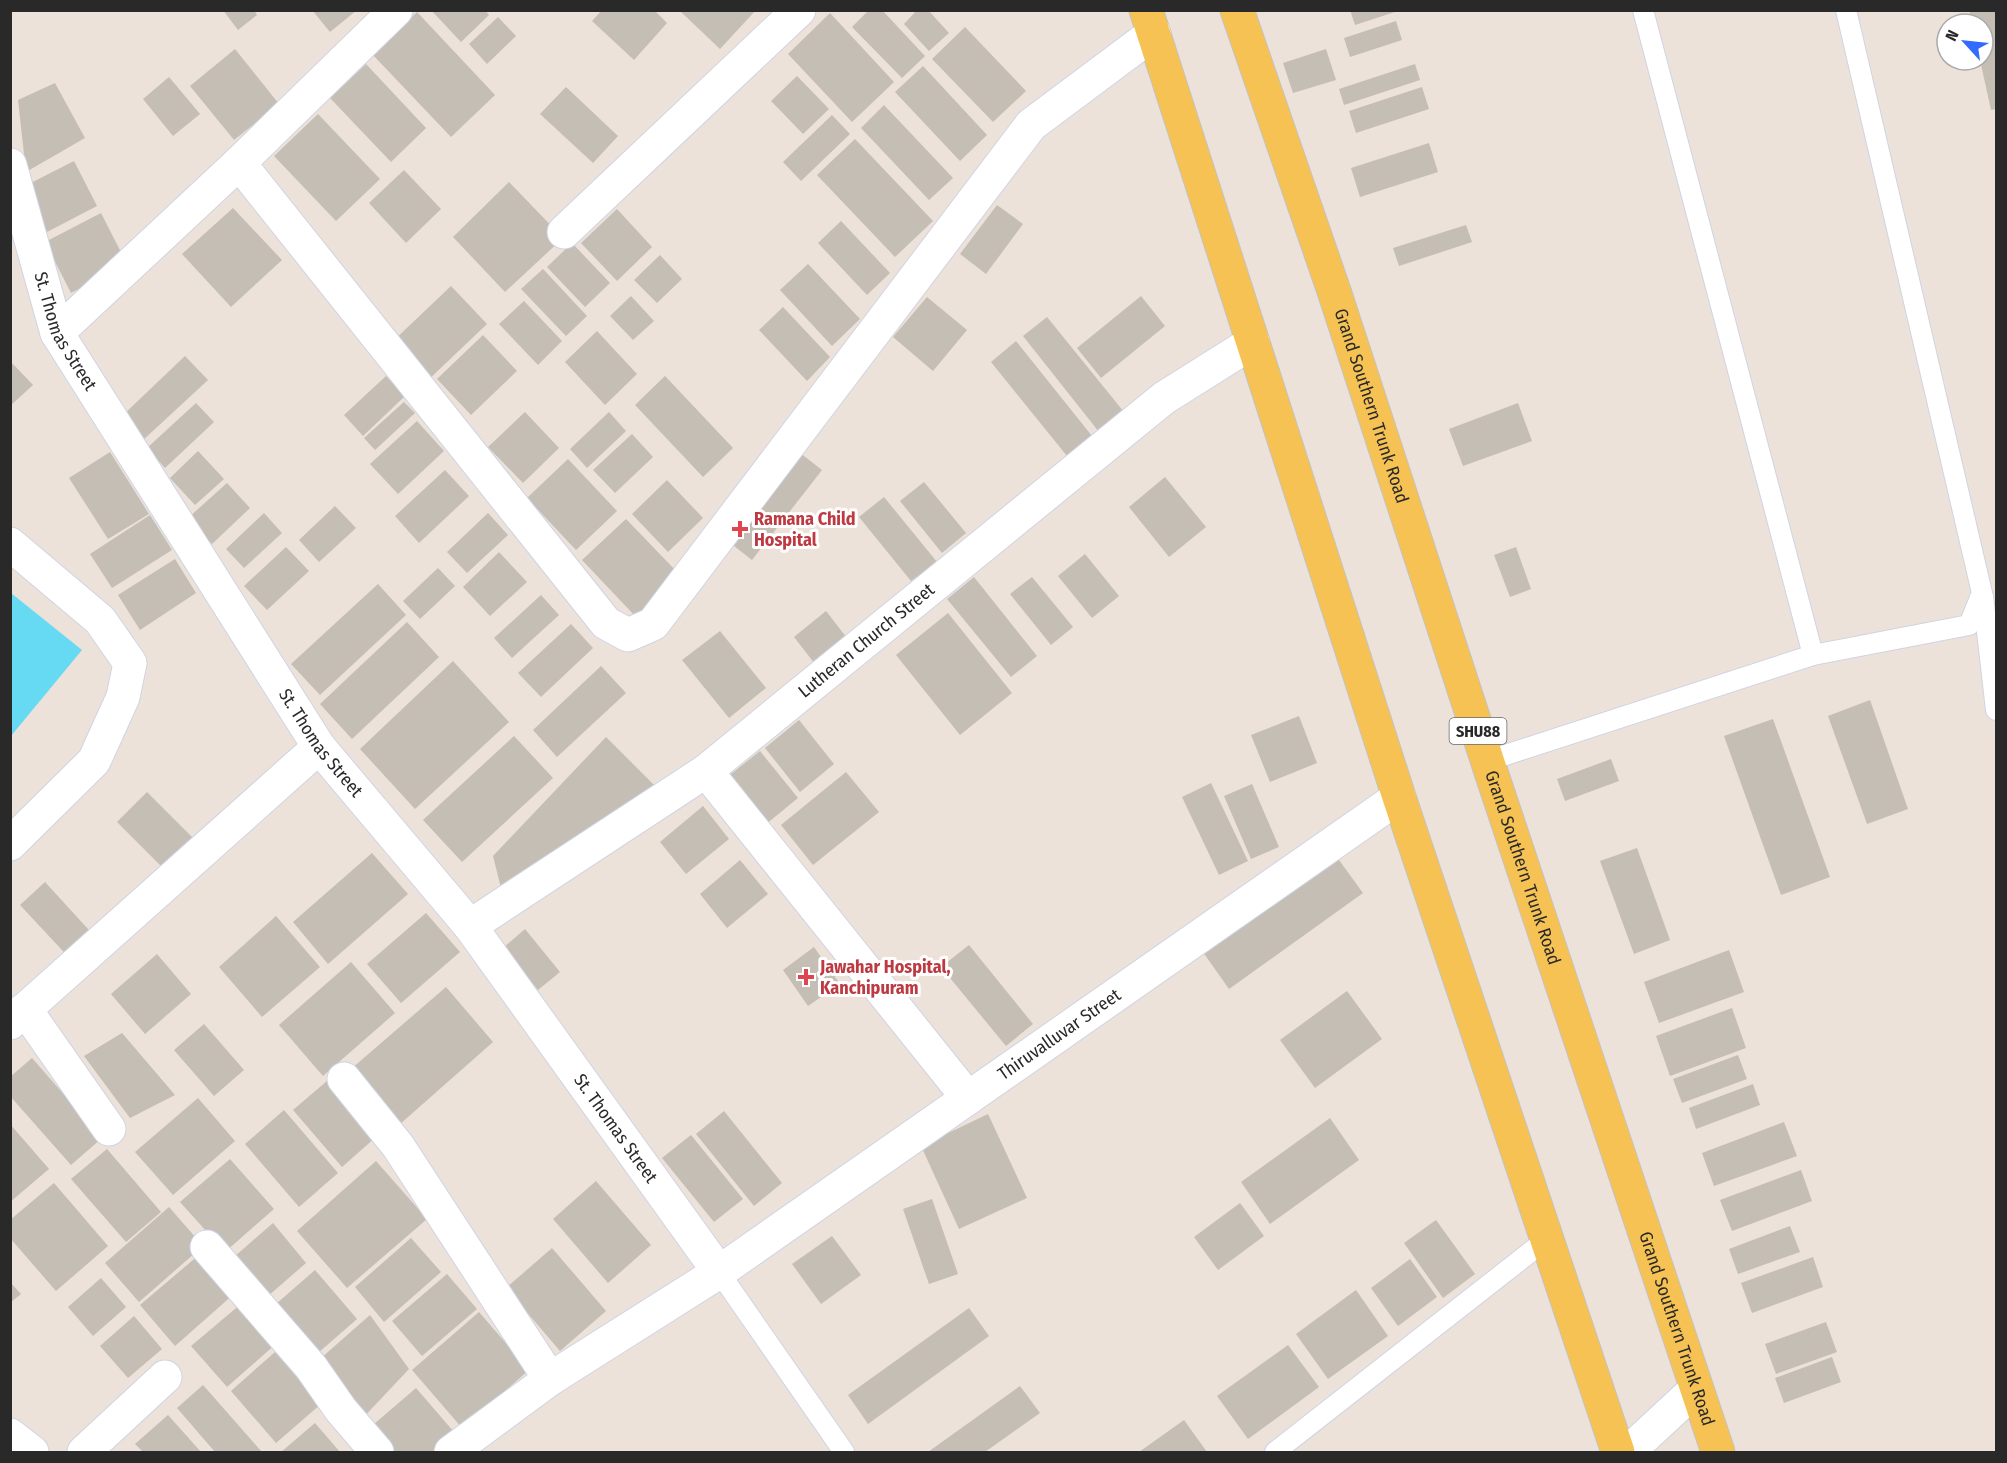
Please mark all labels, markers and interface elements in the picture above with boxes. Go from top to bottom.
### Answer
north arrow [1935,12,1995,72]
text: N [1941,27,1963,44]
street label: St. Thomas Street [29,269,102,395]
street label: Grand Southern Trunk Road [1329,306,1413,506]
place label: Ramana Child Hospital [754,508,856,551]
marker: Ramana Child Hospital [731,520,749,538]
street label: Lutheran Church Street [794,578,939,702]
street label: St. Thomas Street [274,685,368,802]
road number: SHU88 [1450,718,1506,744]
street label: Grand Southern Trunk Road [1480,768,1566,968]
place label: Jawahar Hospital, Kanchipuram [819,956,951,999]
marker: Jawahar Hospital, Kanchipuram [797,968,815,986]
street label: Thiruvalluvar Street [993,984,1125,1085]
street label: St. Thomas Street [569,1070,662,1187]
street label: Grand Southern Trunk Road [1634,1229,1719,1429]

